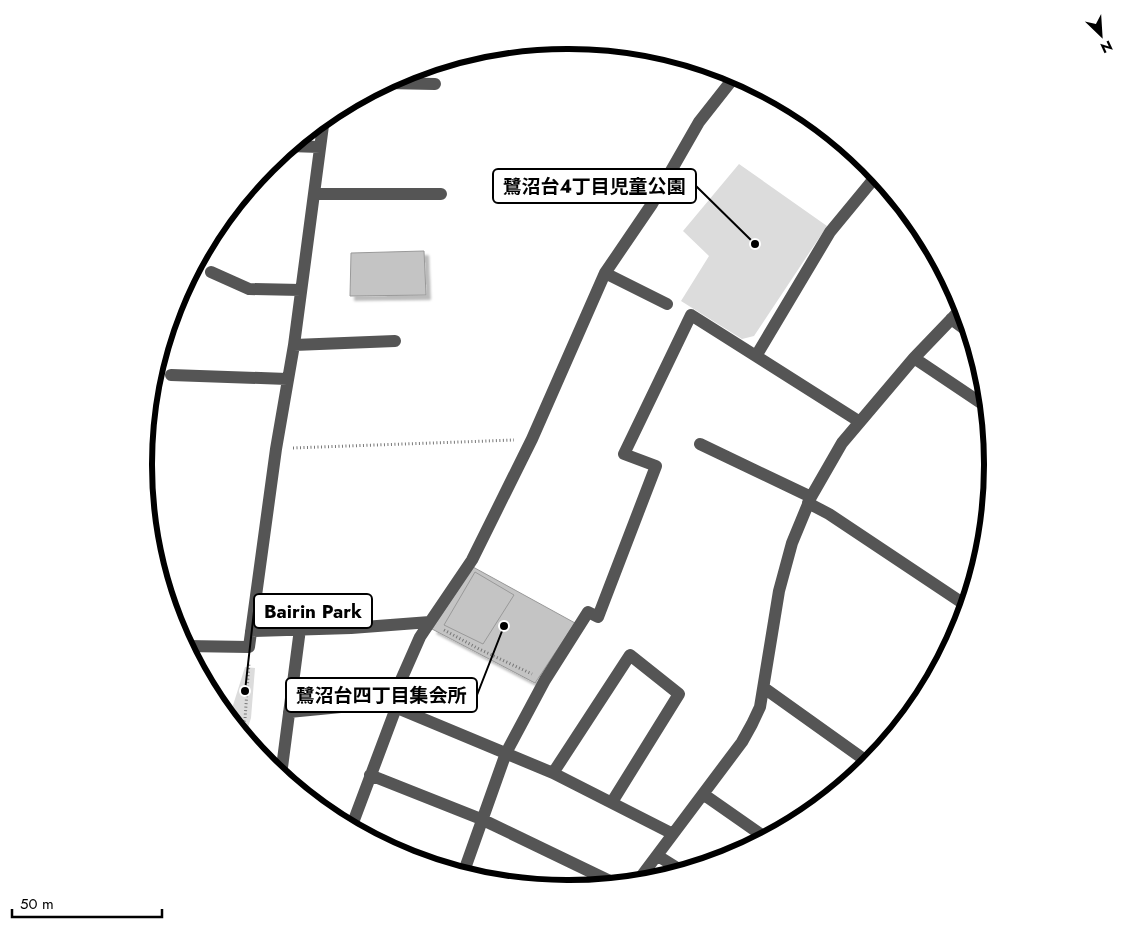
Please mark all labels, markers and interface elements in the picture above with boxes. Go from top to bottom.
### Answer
north arrow [1076,10,1126,60]
text: N [1097,35,1116,58]
callout: 鷺沼台４丁目児童公園 [493,169,696,203]
text: 鷺沼台４丁目児童公園 [503,173,685,200]
callout: Bairin Park [254,594,372,628]
text: Bairin Park [264,598,362,625]
callout: 鷺沼台四丁目集会所 [286,678,477,712]
text: 鷺沼台四丁目集会所 [295,682,467,709]
scale bar [12,886,162,918]
text: 50 m [20,893,54,915]

